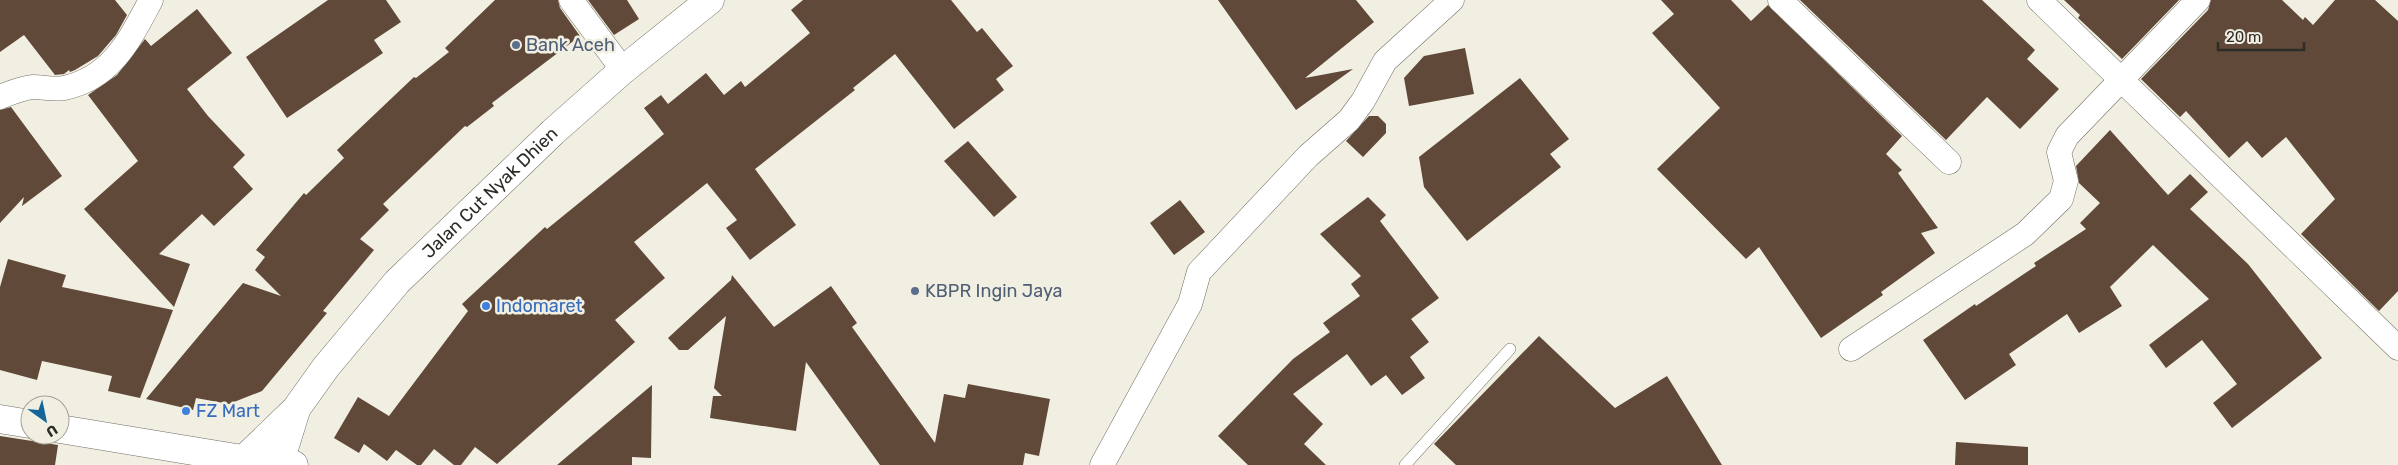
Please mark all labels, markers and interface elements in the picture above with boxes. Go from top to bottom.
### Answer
scale bar [2218,20,2304,52]
text: 20 m [2226,28,2261,46]
place label: Bank Aceh [526,34,615,56]
marker: Bank Aceh [510,39,522,51]
street label: Jalan Cut Nyak Dhien [418,122,562,263]
place label: KBPR Ingin Jaya [925,280,1062,302]
marker: KBPR Ingin Jaya [909,285,921,297]
place label: Indomaret [496,295,583,317]
marker: Indomaret [480,300,492,312]
north arrow [20,395,70,445]
place label: FZ Mart [196,400,260,422]
marker: FZ Mart [180,405,192,417]
text: U [43,421,61,440]

